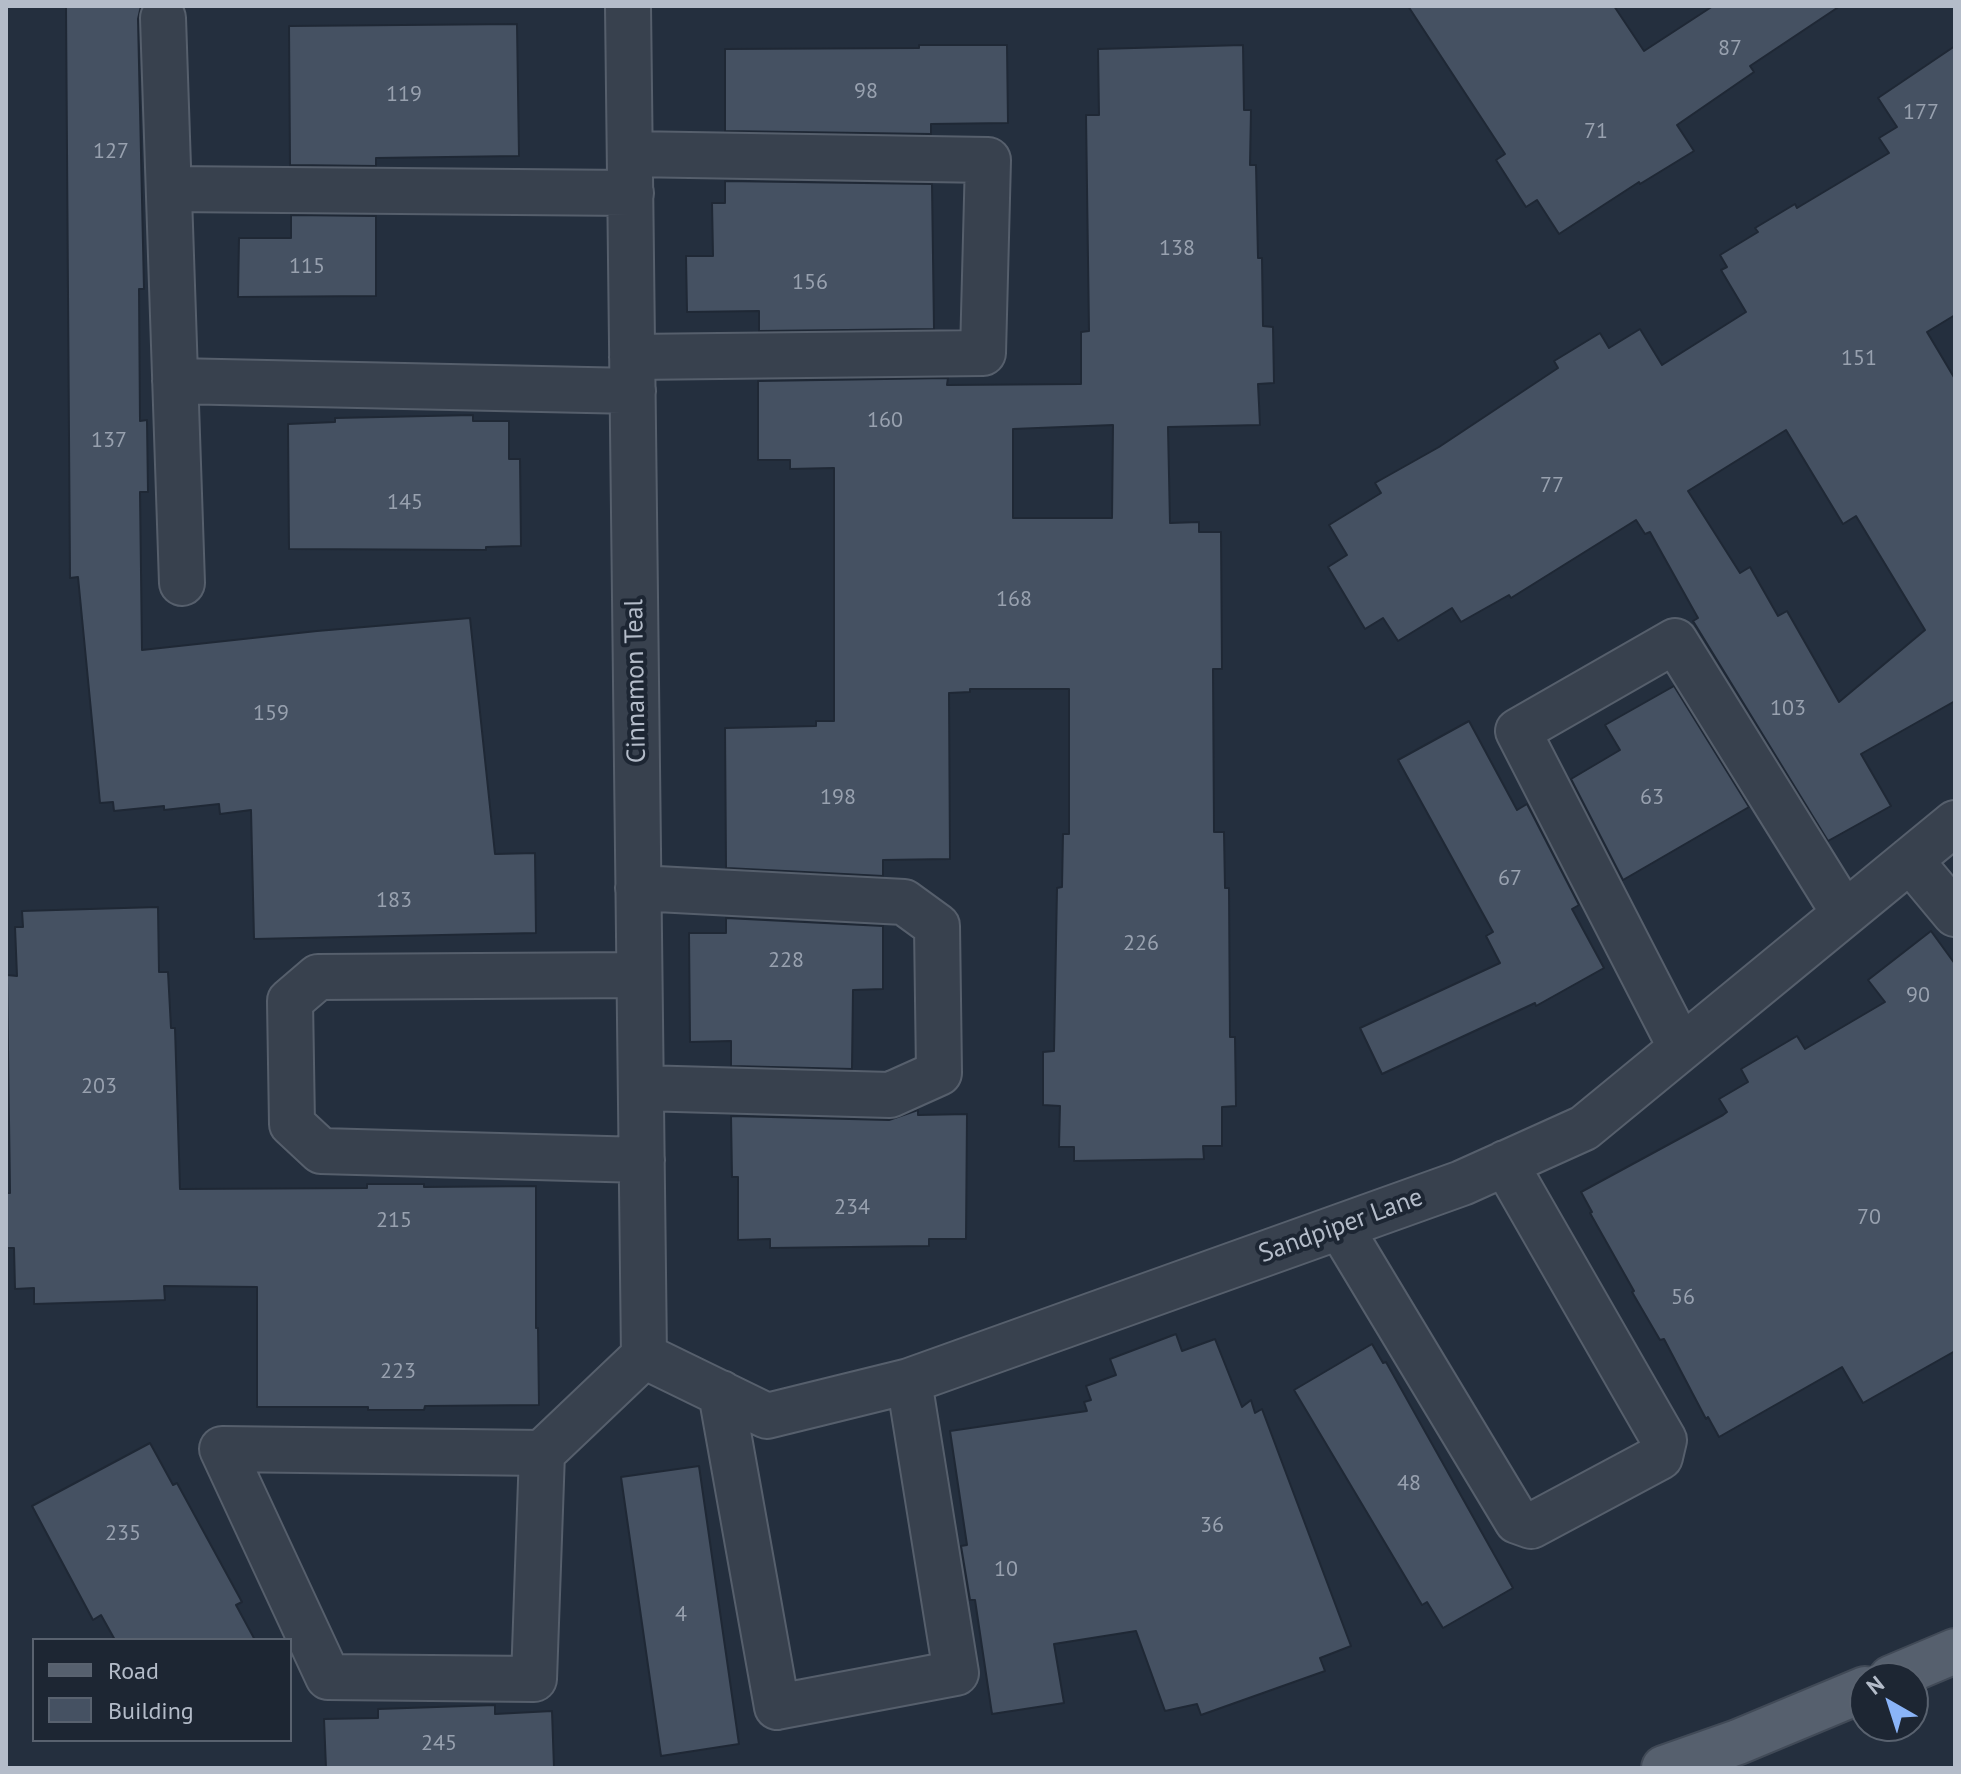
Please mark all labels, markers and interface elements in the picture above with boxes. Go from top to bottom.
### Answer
house number: 87 [1718,36,1742,62]
house number: 98 [854,79,878,105]
house number: 119 [386,82,422,108]
house number: 177 [1903,100,1939,126]
house number: 71 [1584,119,1608,145]
house number: 127 [93,139,129,165]
house number: 138 [1159,236,1195,262]
house number: 115 [289,254,325,280]
house number: 156 [792,270,828,296]
house number: 151 [1841,346,1877,372]
house number: 160 [867,408,903,434]
house number: 137 [91,428,127,454]
house number: 77 [1540,473,1564,499]
house number: 145 [387,490,423,516]
house number: 168 [996,587,1032,613]
street label: Cinnamon Teal [619,599,653,763]
house number: 103 [1770,696,1806,722]
house number: 159 [253,701,289,727]
house number: 198 [820,785,856,811]
house number: 63 [1640,785,1664,811]
house number: 67 [1498,866,1522,892]
house number: 183 [376,888,412,914]
house number: 226 [1123,931,1159,957]
house number: 228 [768,948,804,974]
house number: 90 [1906,983,1930,1009]
house number: 203 [81,1074,117,1100]
street label: Sandpiper Lane [1255,1182,1427,1270]
house number: 234 [834,1195,870,1221]
house number: 70 [1857,1205,1881,1231]
house number: 215 [376,1208,412,1234]
house number: 56 [1671,1285,1695,1311]
house number: 223 [380,1359,416,1385]
house number: 48 [1397,1471,1421,1497]
house number: 36 [1200,1513,1224,1539]
house number: 235 [105,1521,141,1547]
house number: 10 [994,1557,1018,1583]
house number: 4 [675,1602,687,1628]
legend [32,1638,292,1742]
text: Road [108,1655,159,1686]
north arrow [1849,1662,1929,1742]
text: N [1861,1669,1890,1700]
text: Building [108,1695,194,1726]
house number: 245 [421,1731,457,1757]

